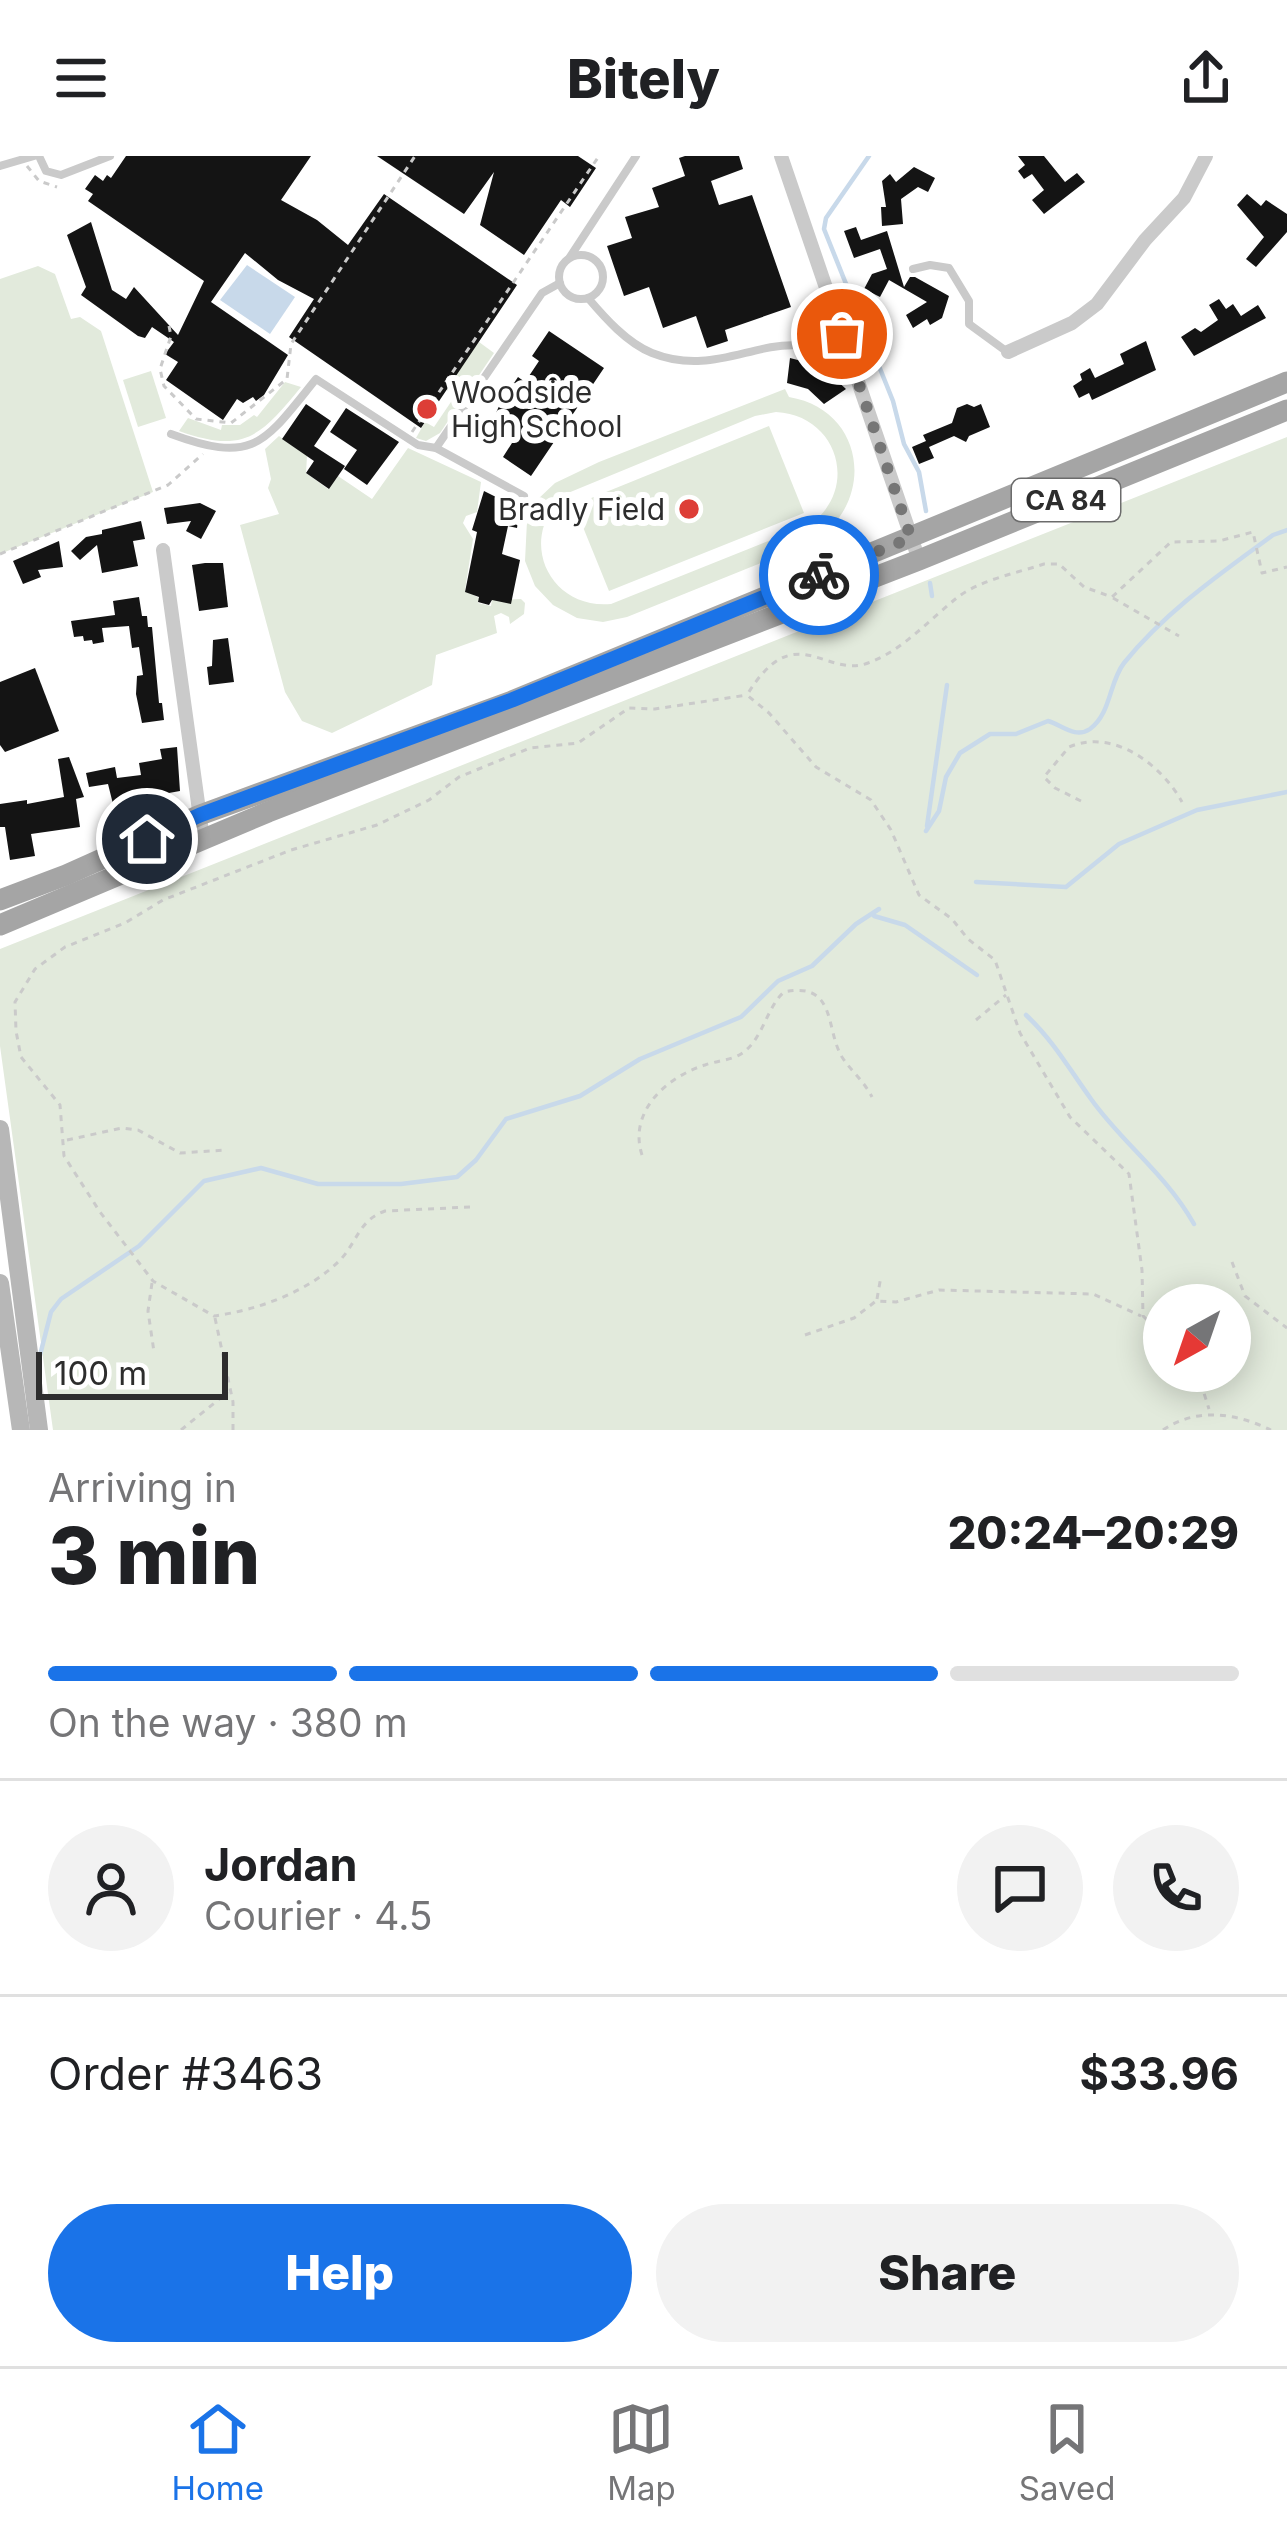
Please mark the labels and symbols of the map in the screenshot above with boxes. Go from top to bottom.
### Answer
pin [791,283,893,385]
place label: Woodside High School [451,374,623,444]
marker: Woodside High School [414,396,440,422]
road number: CA 84 [1012,479,1120,521]
place label: Bradly Field [498,491,665,527]
marker: Bradly Field [676,496,702,522]
courier [759,515,879,635]
pin [96,788,198,890]
north arrow [1143,1284,1251,1392]
scale bar [36,1346,228,1399]

